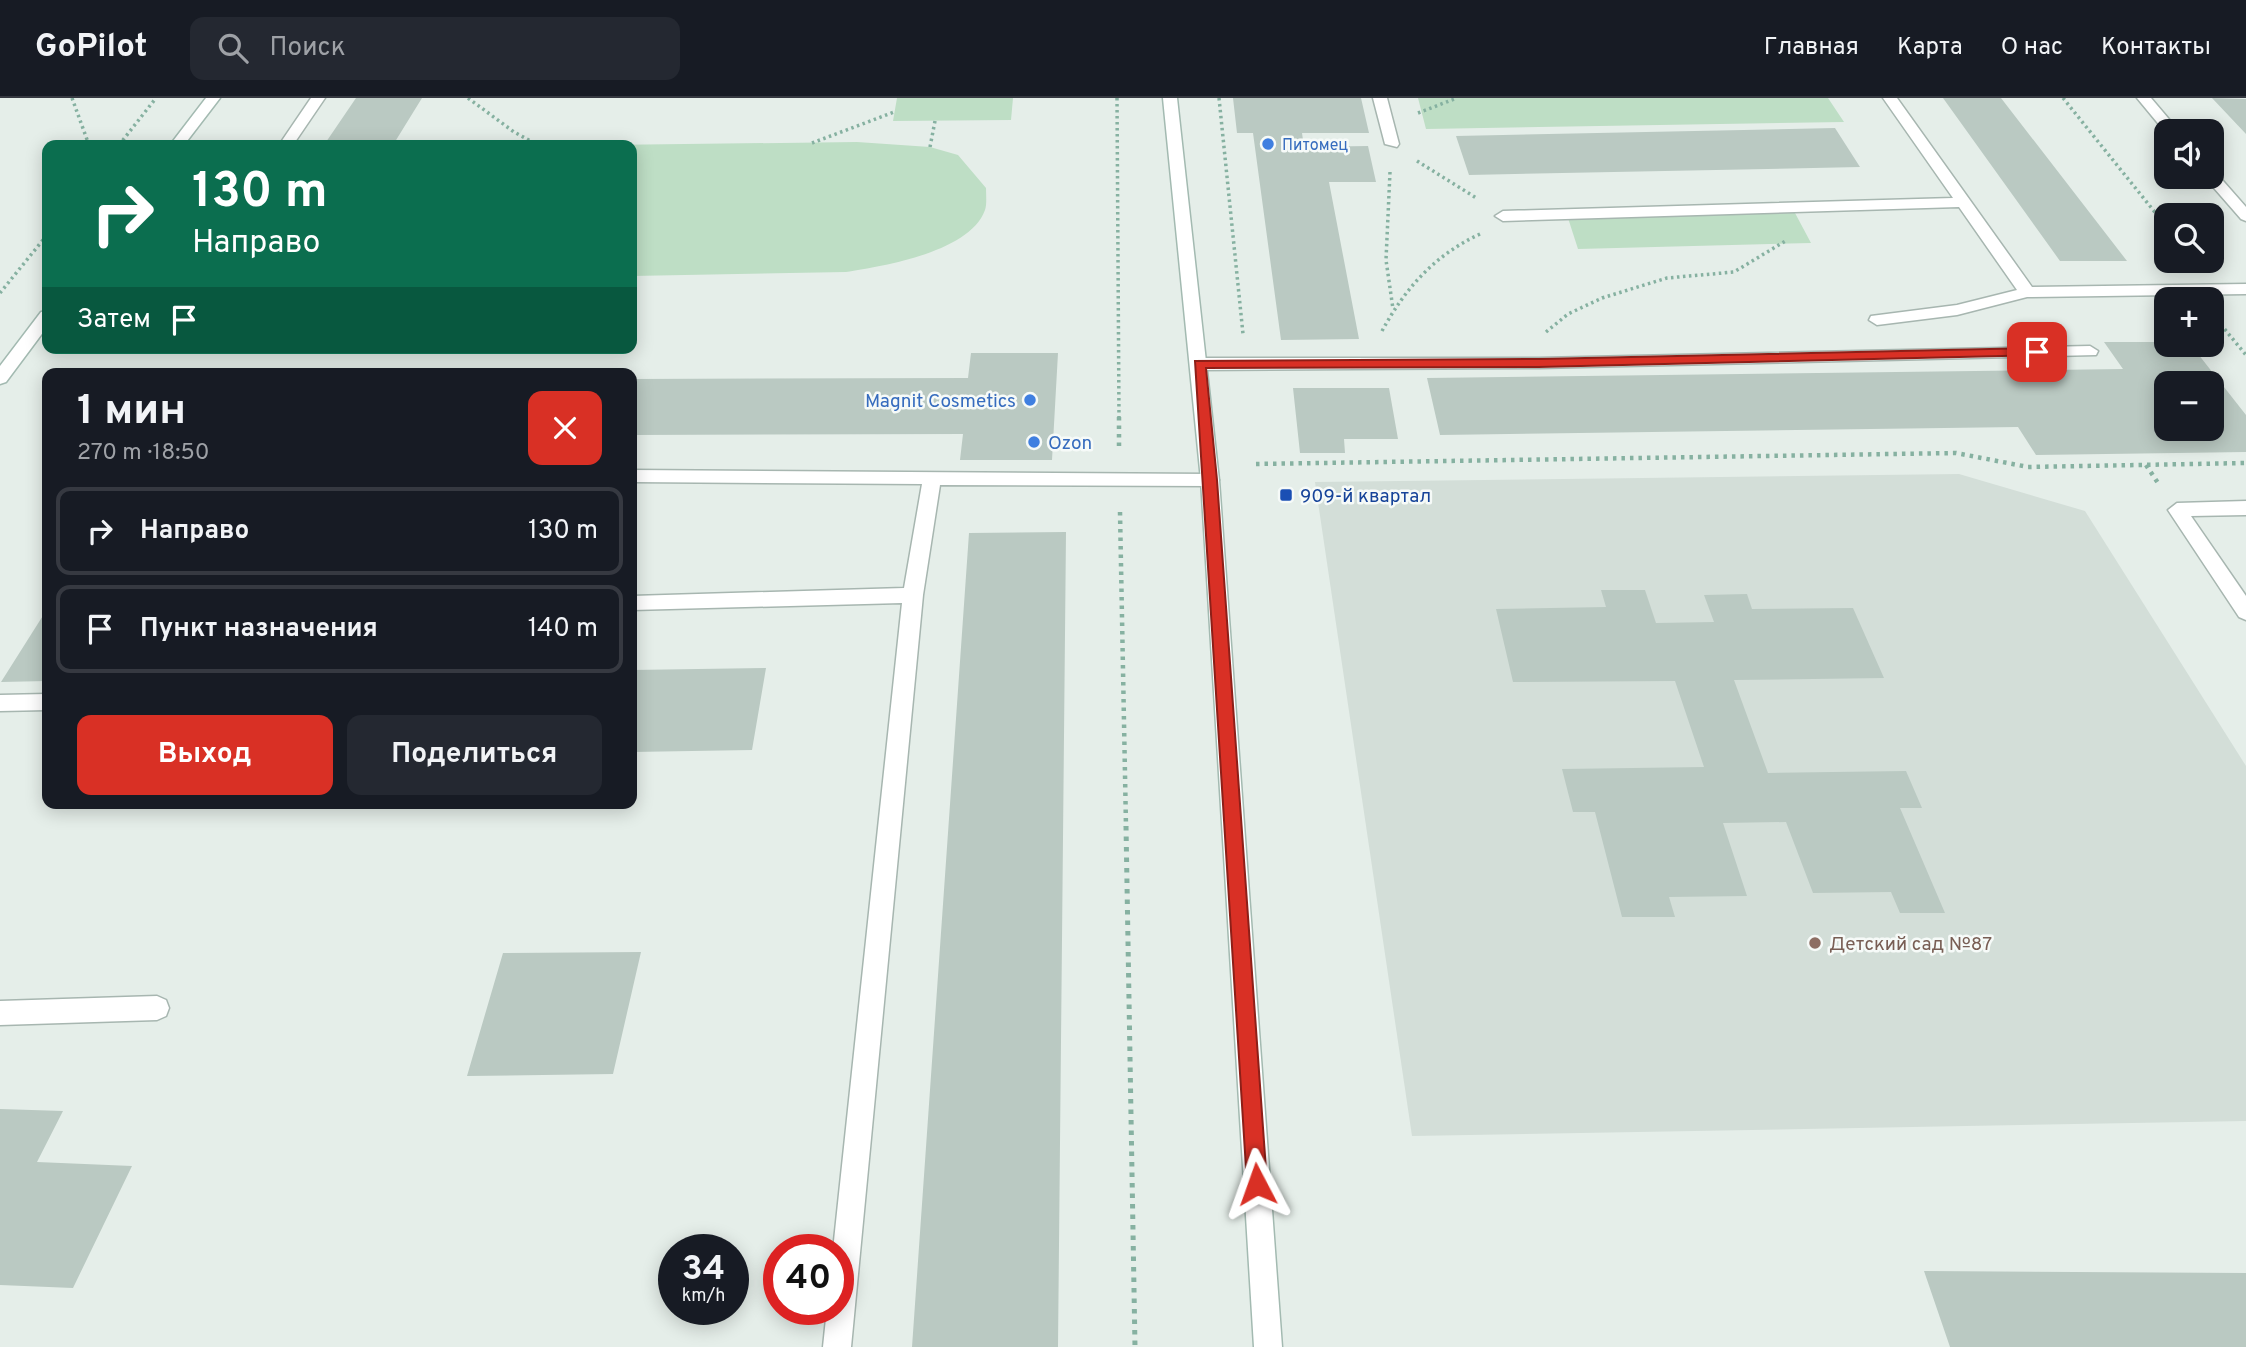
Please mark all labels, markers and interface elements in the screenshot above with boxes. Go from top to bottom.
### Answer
search box [190,17,680,80]
text: GoPilot [35,27,148,69]
icon: search [214,29,252,67]
text: Поиск [270,32,346,65]
text: Главная [1764,33,1859,63]
text: Карта [1897,33,1963,63]
text: О нас [2001,33,2063,63]
text: Контакты [2101,33,2211,63]
map controls [2154,119,2224,441]
button: sound [2154,119,2224,189]
marker: Питомец [1260,136,1276,152]
place label: Питомец [1282,136,1348,156]
text: 130 m [192,163,328,225]
icon: right [77,168,168,259]
button: search [2154,203,2224,273]
text: Направо [192,224,320,264]
button: + [2154,287,2224,357]
icon: arrive [165,301,203,339]
text: Затем [77,304,151,337]
pin [2007,322,2067,382]
icon: arrive [2018,333,2056,371]
button: − [2154,371,2224,441]
text: 1 мин [77,386,186,439]
place label: Magnit Cosmetics [865,390,1016,414]
button: close [528,391,602,465]
marker: Magnit Cosmetics [1022,392,1038,408]
place label: Ozon [1048,432,1092,456]
marker: Ozon [1026,434,1042,450]
text: 270 m · 18:50 [77,439,209,468]
place label: 909-й квартал [1300,485,1431,509]
marker: 909-й квартал [1278,487,1294,503]
icon: right [81,512,119,550]
text: Направо [140,515,249,548]
text: 130 m [528,515,598,548]
icon: arrive [81,610,119,648]
text: Пункт назначения [140,613,378,646]
text: 140 m [528,613,598,646]
button: Выход [77,715,333,795]
button: Поделиться [347,715,602,795]
place label: Детский сад №87 [1829,933,1992,957]
marker: Детский сад №87 [1807,935,1823,951]
position arrow [1220,1147,1294,1221]
speed limit sign: 40 [763,1234,854,1325]
text: 34 [682,1248,725,1292]
text: km/h [682,1285,725,1308]

